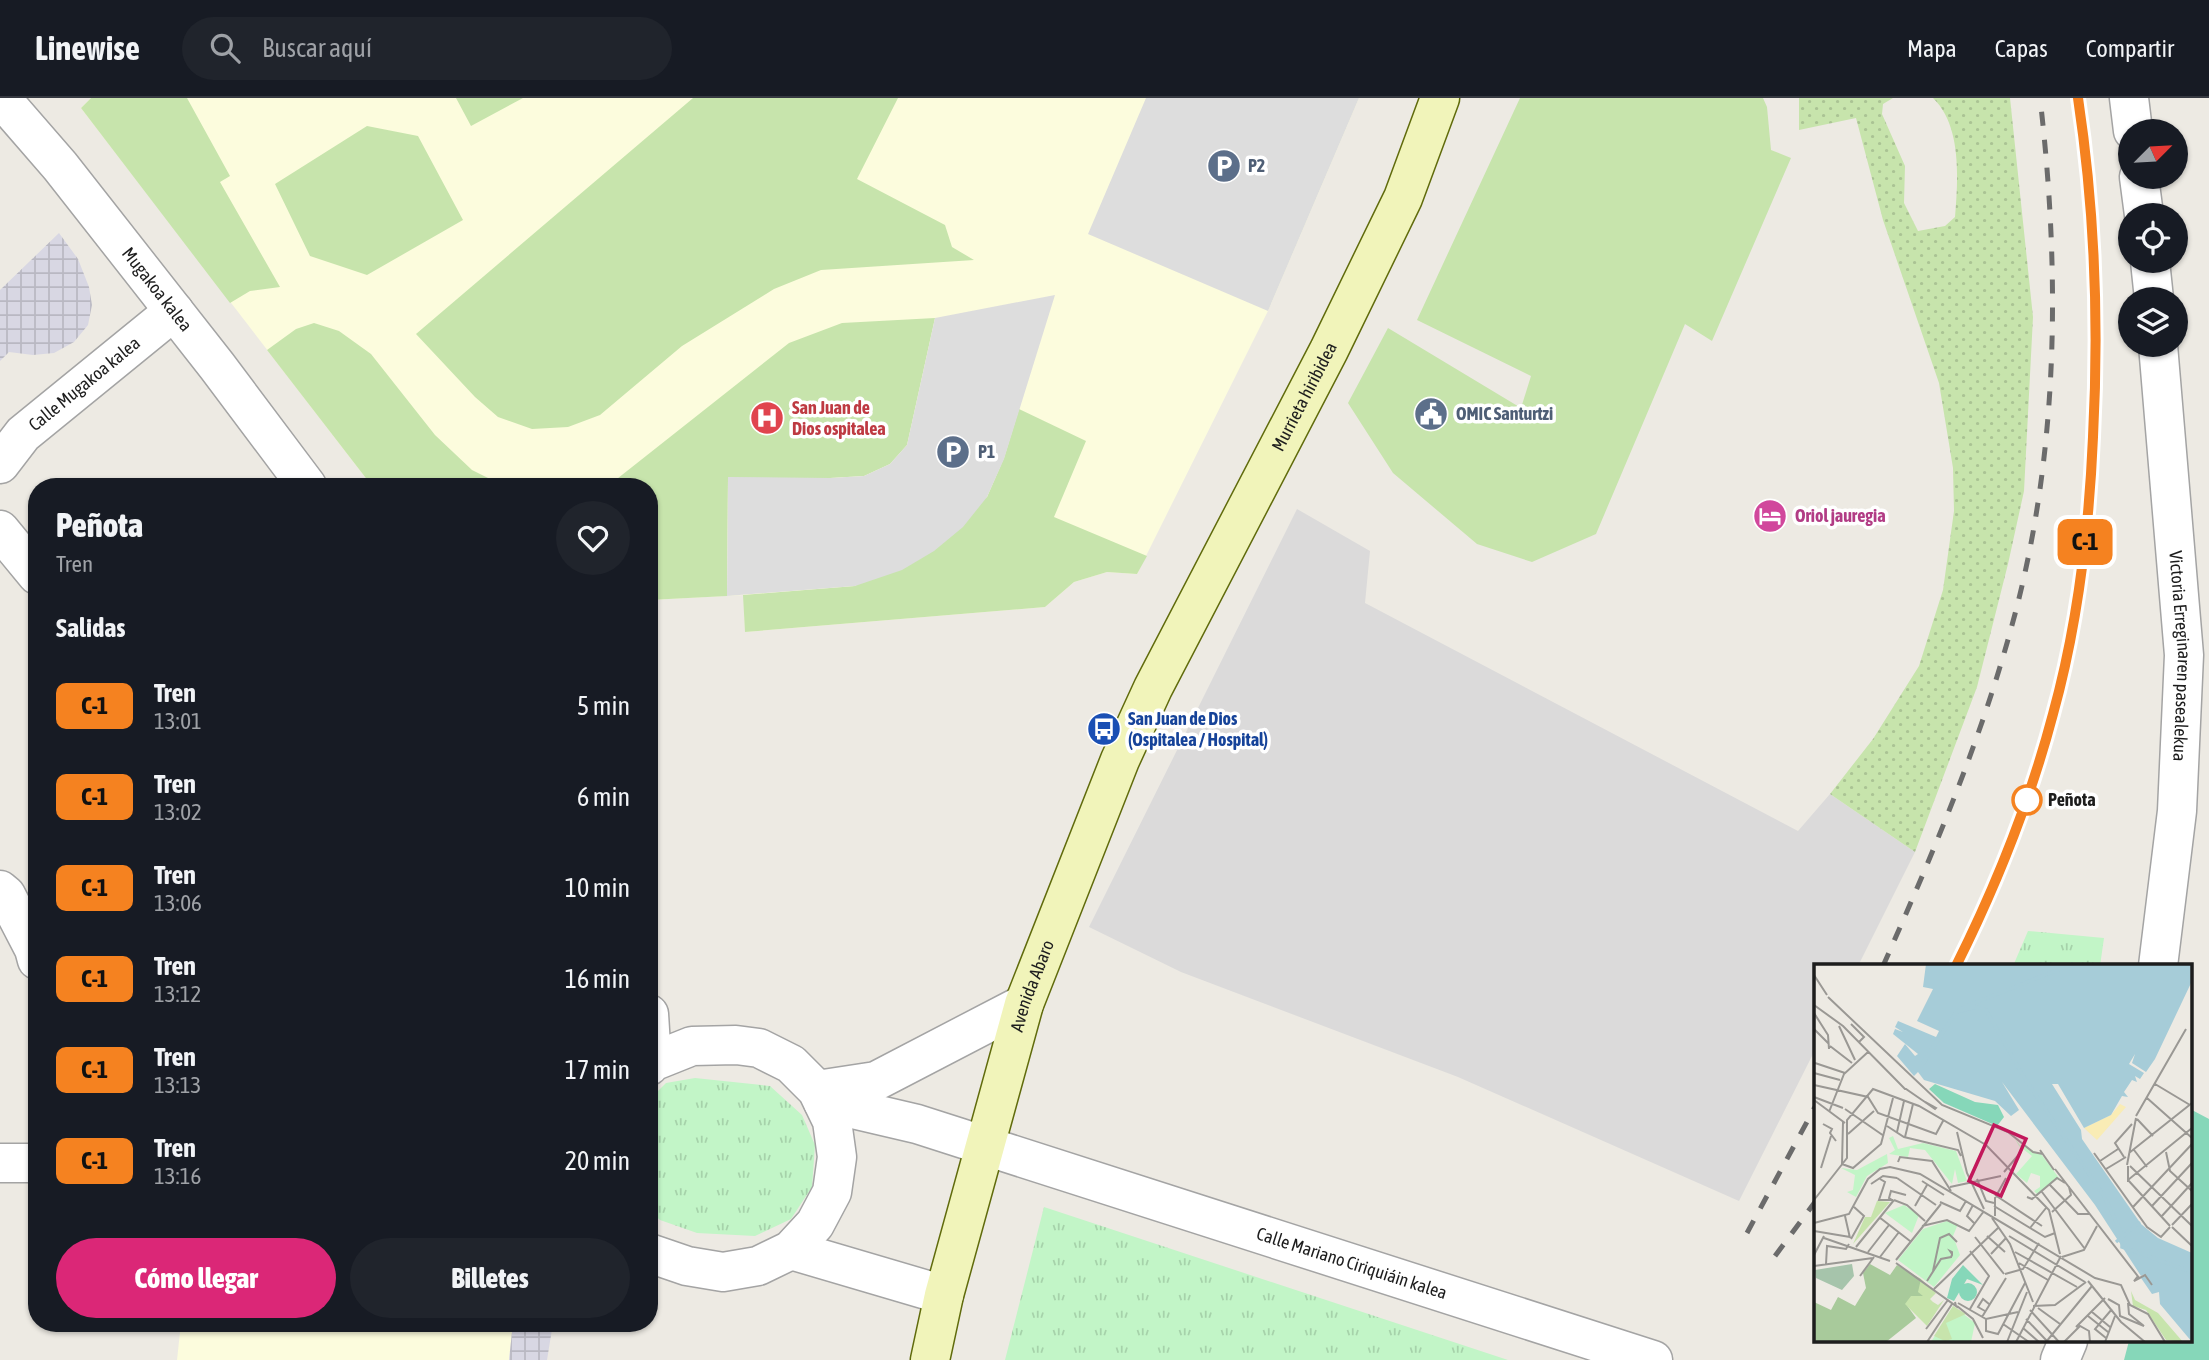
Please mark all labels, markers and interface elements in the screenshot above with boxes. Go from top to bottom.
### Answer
search box [182,17,672,80]
text: Linewise [35,29,140,67]
icon: search [206,29,244,67]
text: Buscar aquí [262,33,372,63]
text: Mapa [1907,35,1957,62]
text: Capas [1995,35,2048,62]
text: Compartir [2086,35,2174,62]
north arrow [2118,119,2188,189]
map controls [2118,119,2188,357]
parking icon: P2 [1205,147,1243,185]
place label: P2 [1248,155,1265,176]
button: locate [2118,203,2188,273]
street label: Mugakoa kalea [118,243,197,335]
button: layers [2118,287,2188,357]
street label: Calle Mugakoa kalea [24,332,144,435]
street label: Murrieta hiribidea [1267,339,1341,455]
public building icon: OMIC Santurtzi [1412,395,1450,433]
place label: San Juan de Dios ospitalea [792,397,886,439]
hospital icon: San Juan de Dios ospitalea [748,399,786,437]
place label: OMIC Santurtzi [1456,403,1553,424]
parking icon: P1 [934,433,972,471]
place label: P1 [978,441,995,462]
hotel icon: Oriol jauregia [1751,497,1789,535]
button: heart [556,501,630,575]
place label: Oriol jauregia [1795,505,1886,526]
text: Peñota [56,506,143,544]
line badge: C-1 [2045,519,2125,565]
text: C-1 [2072,528,2098,555]
street label: Victoria Erreginaren pasealekua [2165,550,2195,762]
text: Tren [56,551,93,577]
text: Salidas [56,613,125,643]
text: Tren [154,678,196,708]
text: 5 min [577,691,630,721]
text: C-1 [81,692,108,719]
text: 13:01 [154,708,202,734]
place label: San Juan de Dios (Ospitalea / Hospital) [1128,708,1268,750]
bus stop icon: San Juan de Dios (Ospitalea / Hospital) [1085,710,1123,748]
text: Tren [154,769,196,799]
text: 6 min [577,782,630,812]
text: C-1 [81,783,108,810]
marker: Peñota [2012,785,2042,815]
place label: Peñota [2048,789,2096,810]
text: 13:02 [154,799,202,825]
text: Tren [154,860,196,890]
text: 10 min [565,873,630,903]
text: C-1 [81,874,108,901]
text: 13:06 [154,890,202,916]
street label: Avenida Abaro [1006,937,1058,1034]
text: Tren [154,951,196,981]
text: 16 min [565,964,630,994]
inset map [1814,964,2192,1342]
text: C-1 [81,965,108,992]
text: 13:12 [154,981,201,1007]
text: Tren [154,1042,196,1072]
text: 17 min [565,1055,630,1085]
text: C-1 [81,1056,108,1083]
text: 13:13 [154,1072,201,1098]
text: Tren [154,1133,196,1163]
text: 20 min [565,1146,630,1176]
text: C-1 [81,1147,108,1174]
text: 13:16 [154,1163,201,1189]
street label: Calle Mariano Ciriquiáin kalea [1254,1223,1450,1303]
button: Cómo llegar [56,1238,336,1318]
button: Billetes [350,1238,630,1318]

